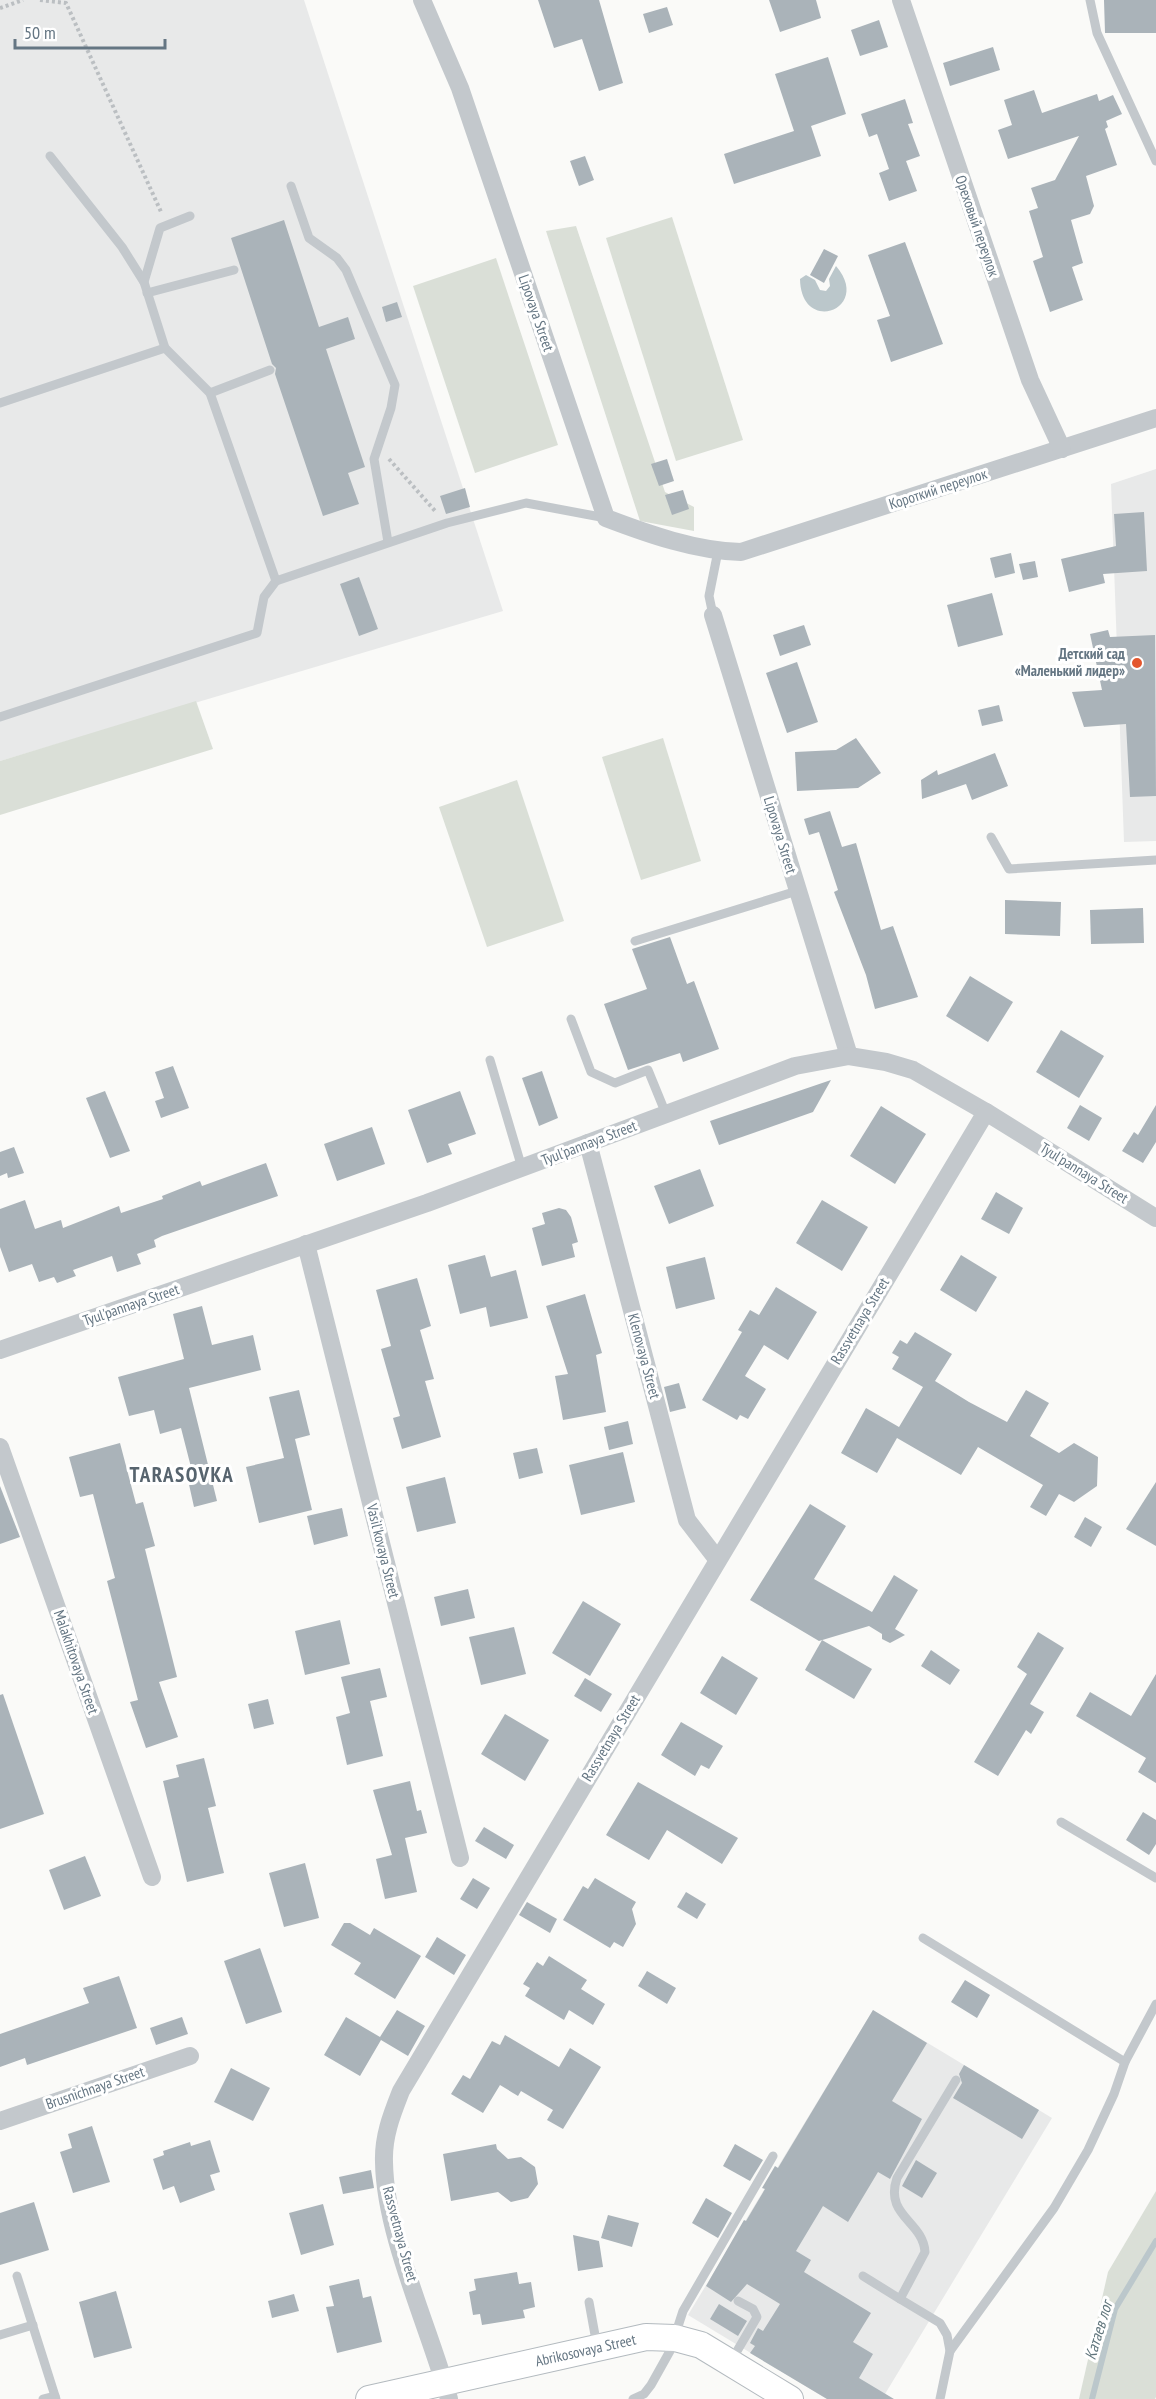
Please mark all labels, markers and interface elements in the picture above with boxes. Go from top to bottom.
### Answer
scale bar [15,12,165,50]
text: 50 m [24,21,56,44]
street label: Ореховый переулок [951,173,1004,279]
street label: Lipovaya Street [514,272,558,354]
street label: Короткий переулок [886,464,989,513]
place label: Детский сад «Маленький лидер» [1015,644,1125,680]
marker: Детский сад «Маленький лидер» [1130,656,1144,670]
street label: Lipovaya Street [760,794,801,876]
street label: Tyul'pannaya Street [539,1116,639,1169]
street label: Tyul'pannaya Street [1037,1138,1132,1207]
street label: Rassvetnaya Street [826,1274,893,1368]
street label: Tyul'pannaya Street [80,1279,181,1330]
street label: Klenovaya Street [624,1311,665,1401]
district label: TARASOVKA [130,1461,234,1488]
street label: Vasil'kovaya Street [362,1501,404,1600]
street label: Malakhitovaya Street [50,1607,103,1716]
street label: Rassvetnaya Street [577,1691,644,1785]
street label: Brusnichnaya Street [43,2062,147,2113]
street label: Rassvetnaya Street [379,2184,422,2284]
water label: Катаев лог [1080,2296,1117,2362]
street label: Abrikosovaya Street [533,2330,638,2370]

